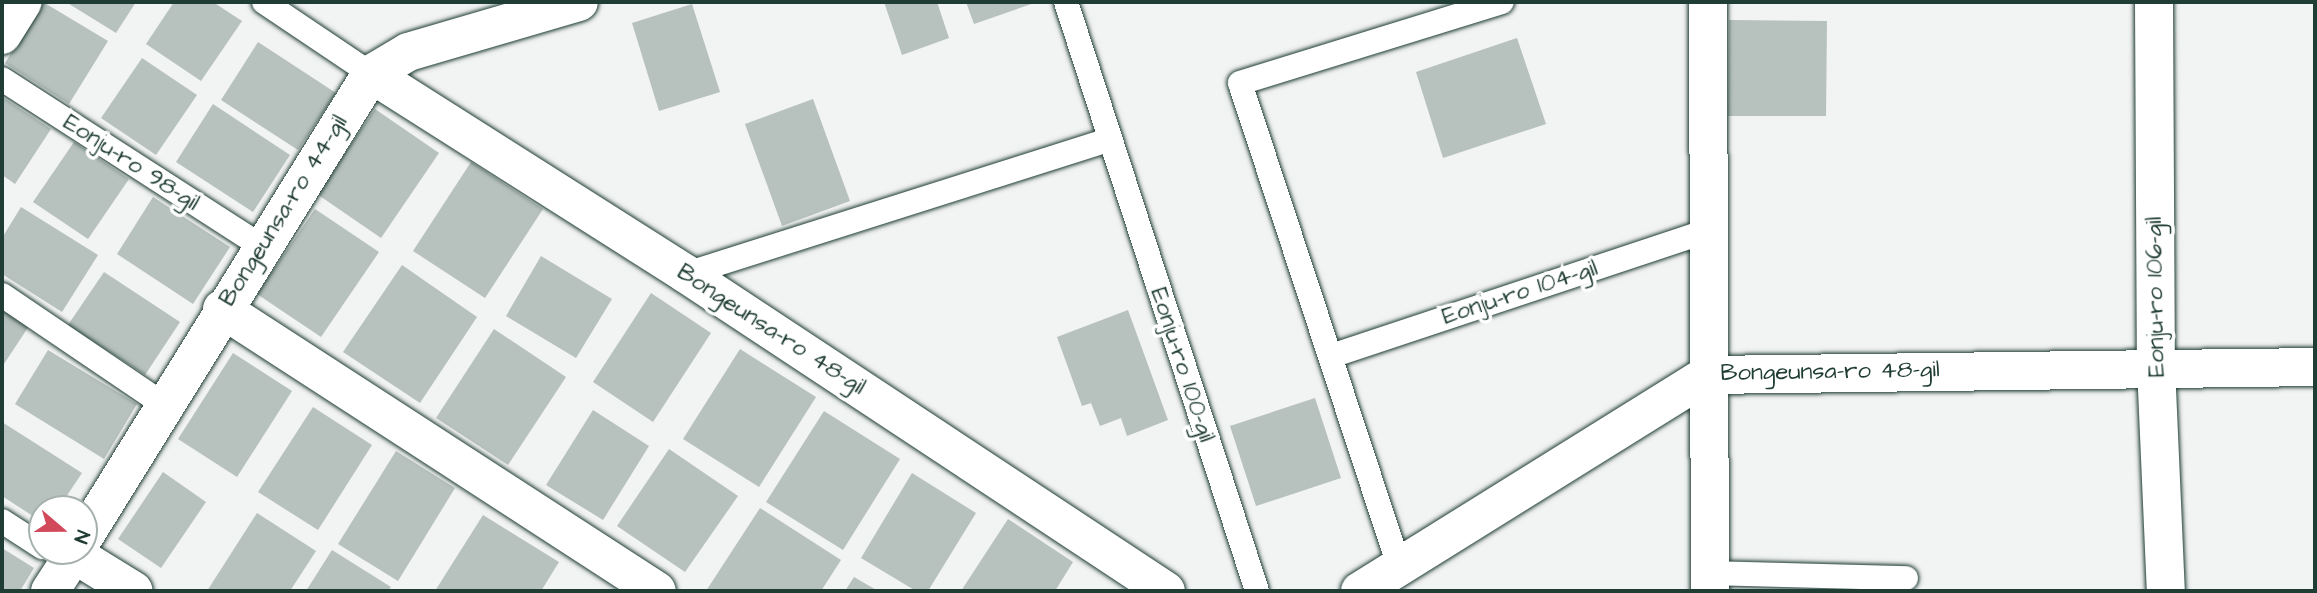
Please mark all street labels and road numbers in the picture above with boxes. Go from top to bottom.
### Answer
street label: Eonju-ro 98-gil [58,108,204,218]
street label: Bongeunsa-ro 44-gil [213,110,355,312]
street label: Eonju-ro 106-gil [2140,217,2172,377]
street label: Eonju-ro 104-gil [1439,254,1601,332]
street label: Bongeunsa-ro 48-gil [671,258,871,402]
street label: Eonju-ro 100-gil [1143,284,1221,446]
street label: Bongeunsa-ro 48-gil [1720,356,1940,388]

